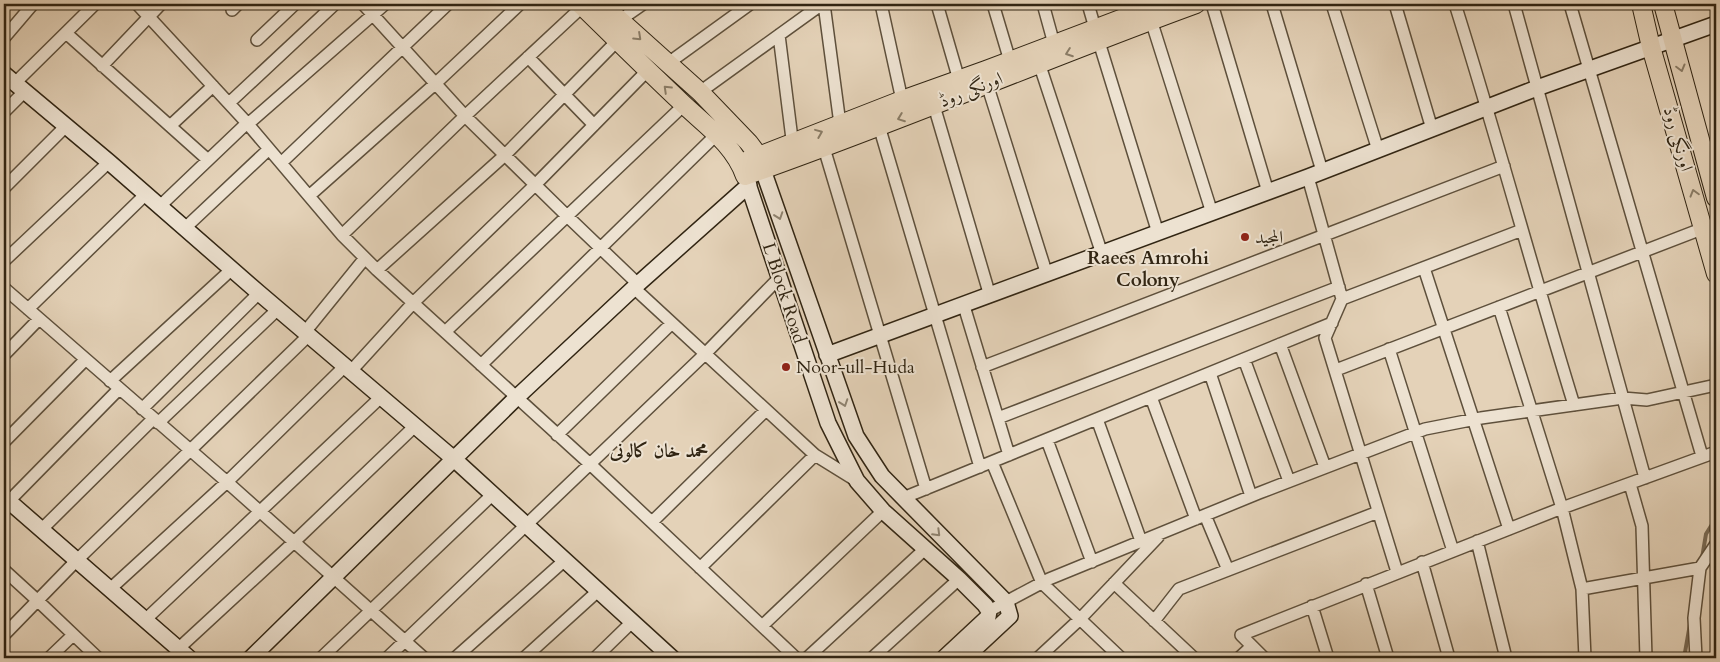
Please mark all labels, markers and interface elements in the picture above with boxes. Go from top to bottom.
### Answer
one-way arrow [633,31,642,40]
one-way arrow [1065,47,1073,57]
one-way arrow [1675,63,1685,71]
street label: اورنگی روڈ [936,66,1006,114]
one-way arrow [664,86,673,95]
street label: اورنگی روڈ [1657,104,1699,174]
one-way arrow [897,112,906,122]
one-way arrow [814,129,823,139]
one-way arrow [1690,189,1700,198]
one-way arrow [773,211,783,220]
place label: المجید [1255,225,1283,250]
marker: المجید [1239,231,1251,243]
street label: L Block Road [756,239,812,347]
district label: Raees Amrohi Colony [1087,245,1209,293]
place label: Noor-ull-Huda [796,355,915,380]
marker: Noor-ull-Huda [780,361,792,373]
one-way arrow [838,398,848,406]
district label: محمد خان کالونی [609,438,708,464]
one-way arrow [931,527,940,536]

